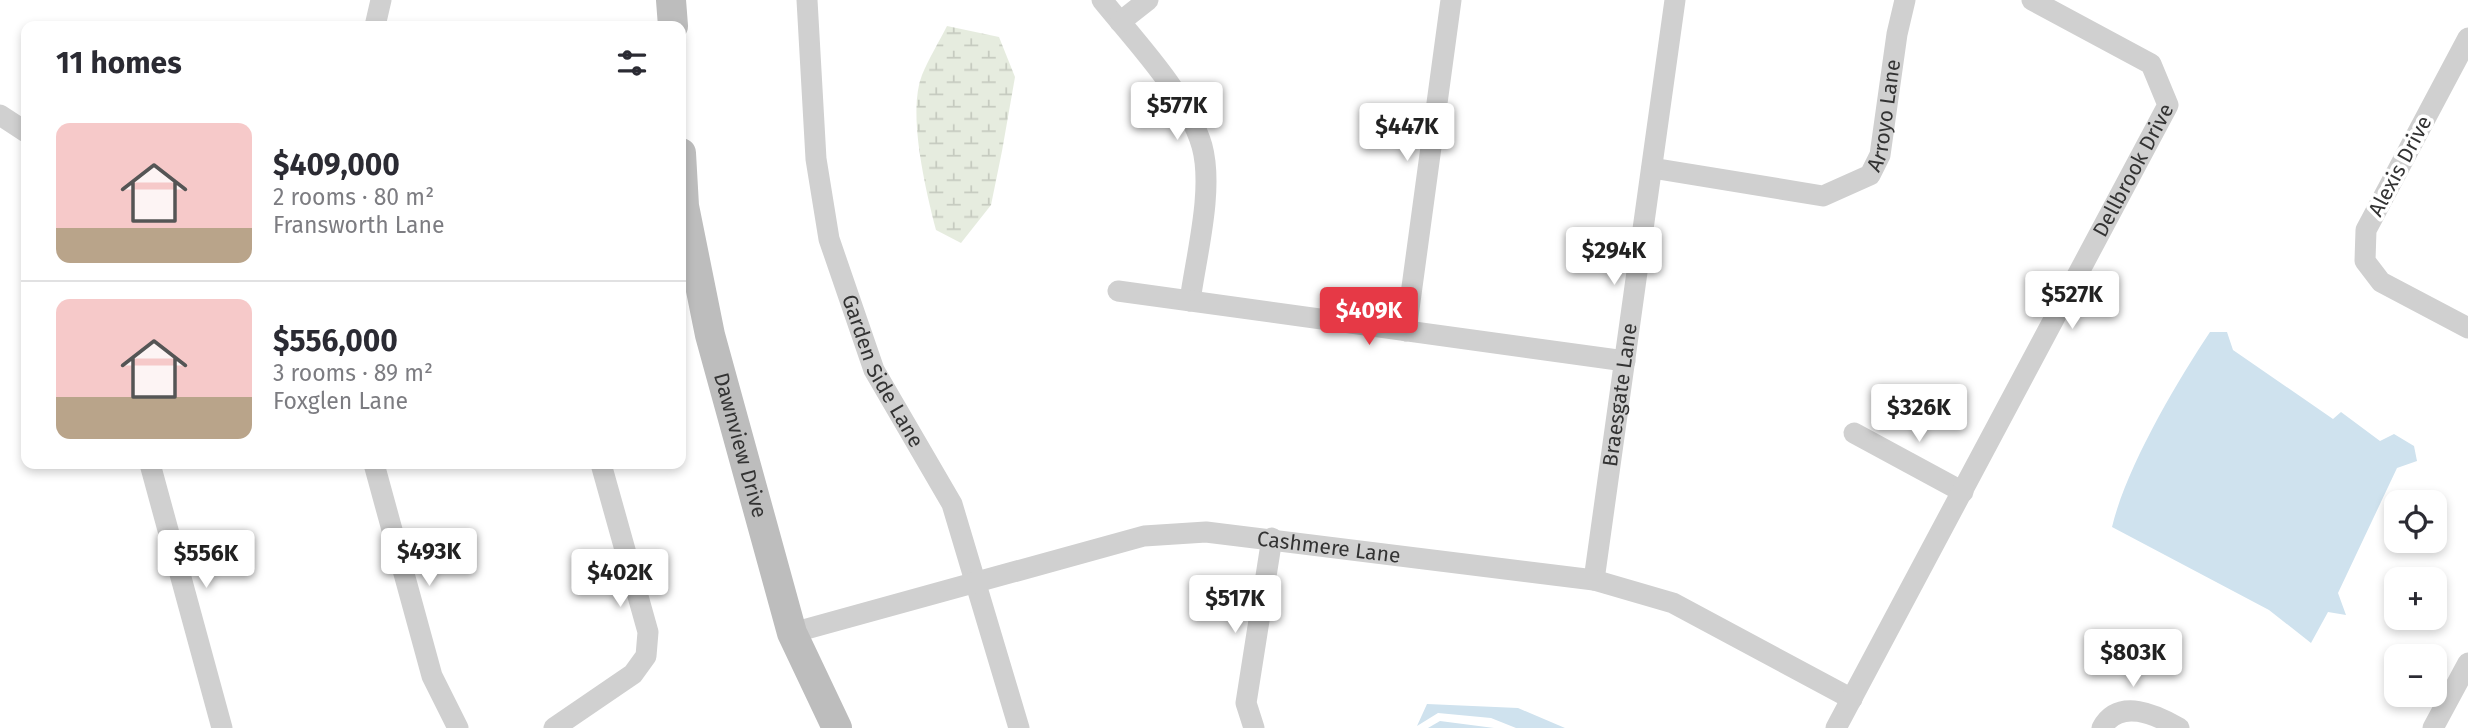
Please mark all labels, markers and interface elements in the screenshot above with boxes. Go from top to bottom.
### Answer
icon: filters [613,44,651,82]
text: 11 homes [56,45,182,81]
street label: Arroyo Lane [1861,58,1906,176]
pin: $577K [1128,82,1226,142]
text: $577K [1147,91,1207,119]
street label: Dellbrook Drive [2087,99,2179,241]
pin: $447K [1358,104,1456,163]
street label: Alexis Drive [2363,111,2437,221]
text: $447K [1375,112,1439,140]
text: $409,000 [273,147,400,183]
icon: home [112,151,196,235]
text: 2 rooms · 80 m² [273,183,434,211]
text: Fransworth Lane [273,211,445,239]
pin: $294K [1565,228,1663,287]
text: $294K [1582,236,1646,264]
pin: $527K [2023,272,2121,331]
text: $527K [2041,280,2103,308]
pin: $409K [1320,288,1418,347]
street label: Garden Side Lane [836,291,929,452]
text: $409K [1336,296,1402,324]
street label: Braesgate Lane [1597,321,1643,468]
text: $556,000 [273,323,398,359]
icon: home [112,327,196,411]
text: 3 rooms · 89 m² [273,359,433,387]
street label: Dawnview Drive [708,370,773,521]
pin: $326K [1870,384,1968,444]
text: Foxglen Lane [273,387,408,415]
text: $326K [1887,393,1951,421]
map controls [2384,490,2447,707]
button: locate [2384,490,2447,553]
street label: Cashmere Lane [1256,525,1402,569]
pin: $493K [380,528,478,588]
pin: $556K [157,530,255,590]
text: $493K [397,537,461,565]
text: $556K [174,539,238,567]
pin: $402K [571,550,669,609]
text: $402K [587,558,653,586]
button: + [2384,567,2447,630]
pin: $517K [1186,576,1284,635]
text: $517K [1205,584,1265,612]
pin: $803K [2084,630,2182,689]
text: $803K [2100,638,2166,666]
button: − [2384,644,2447,707]

